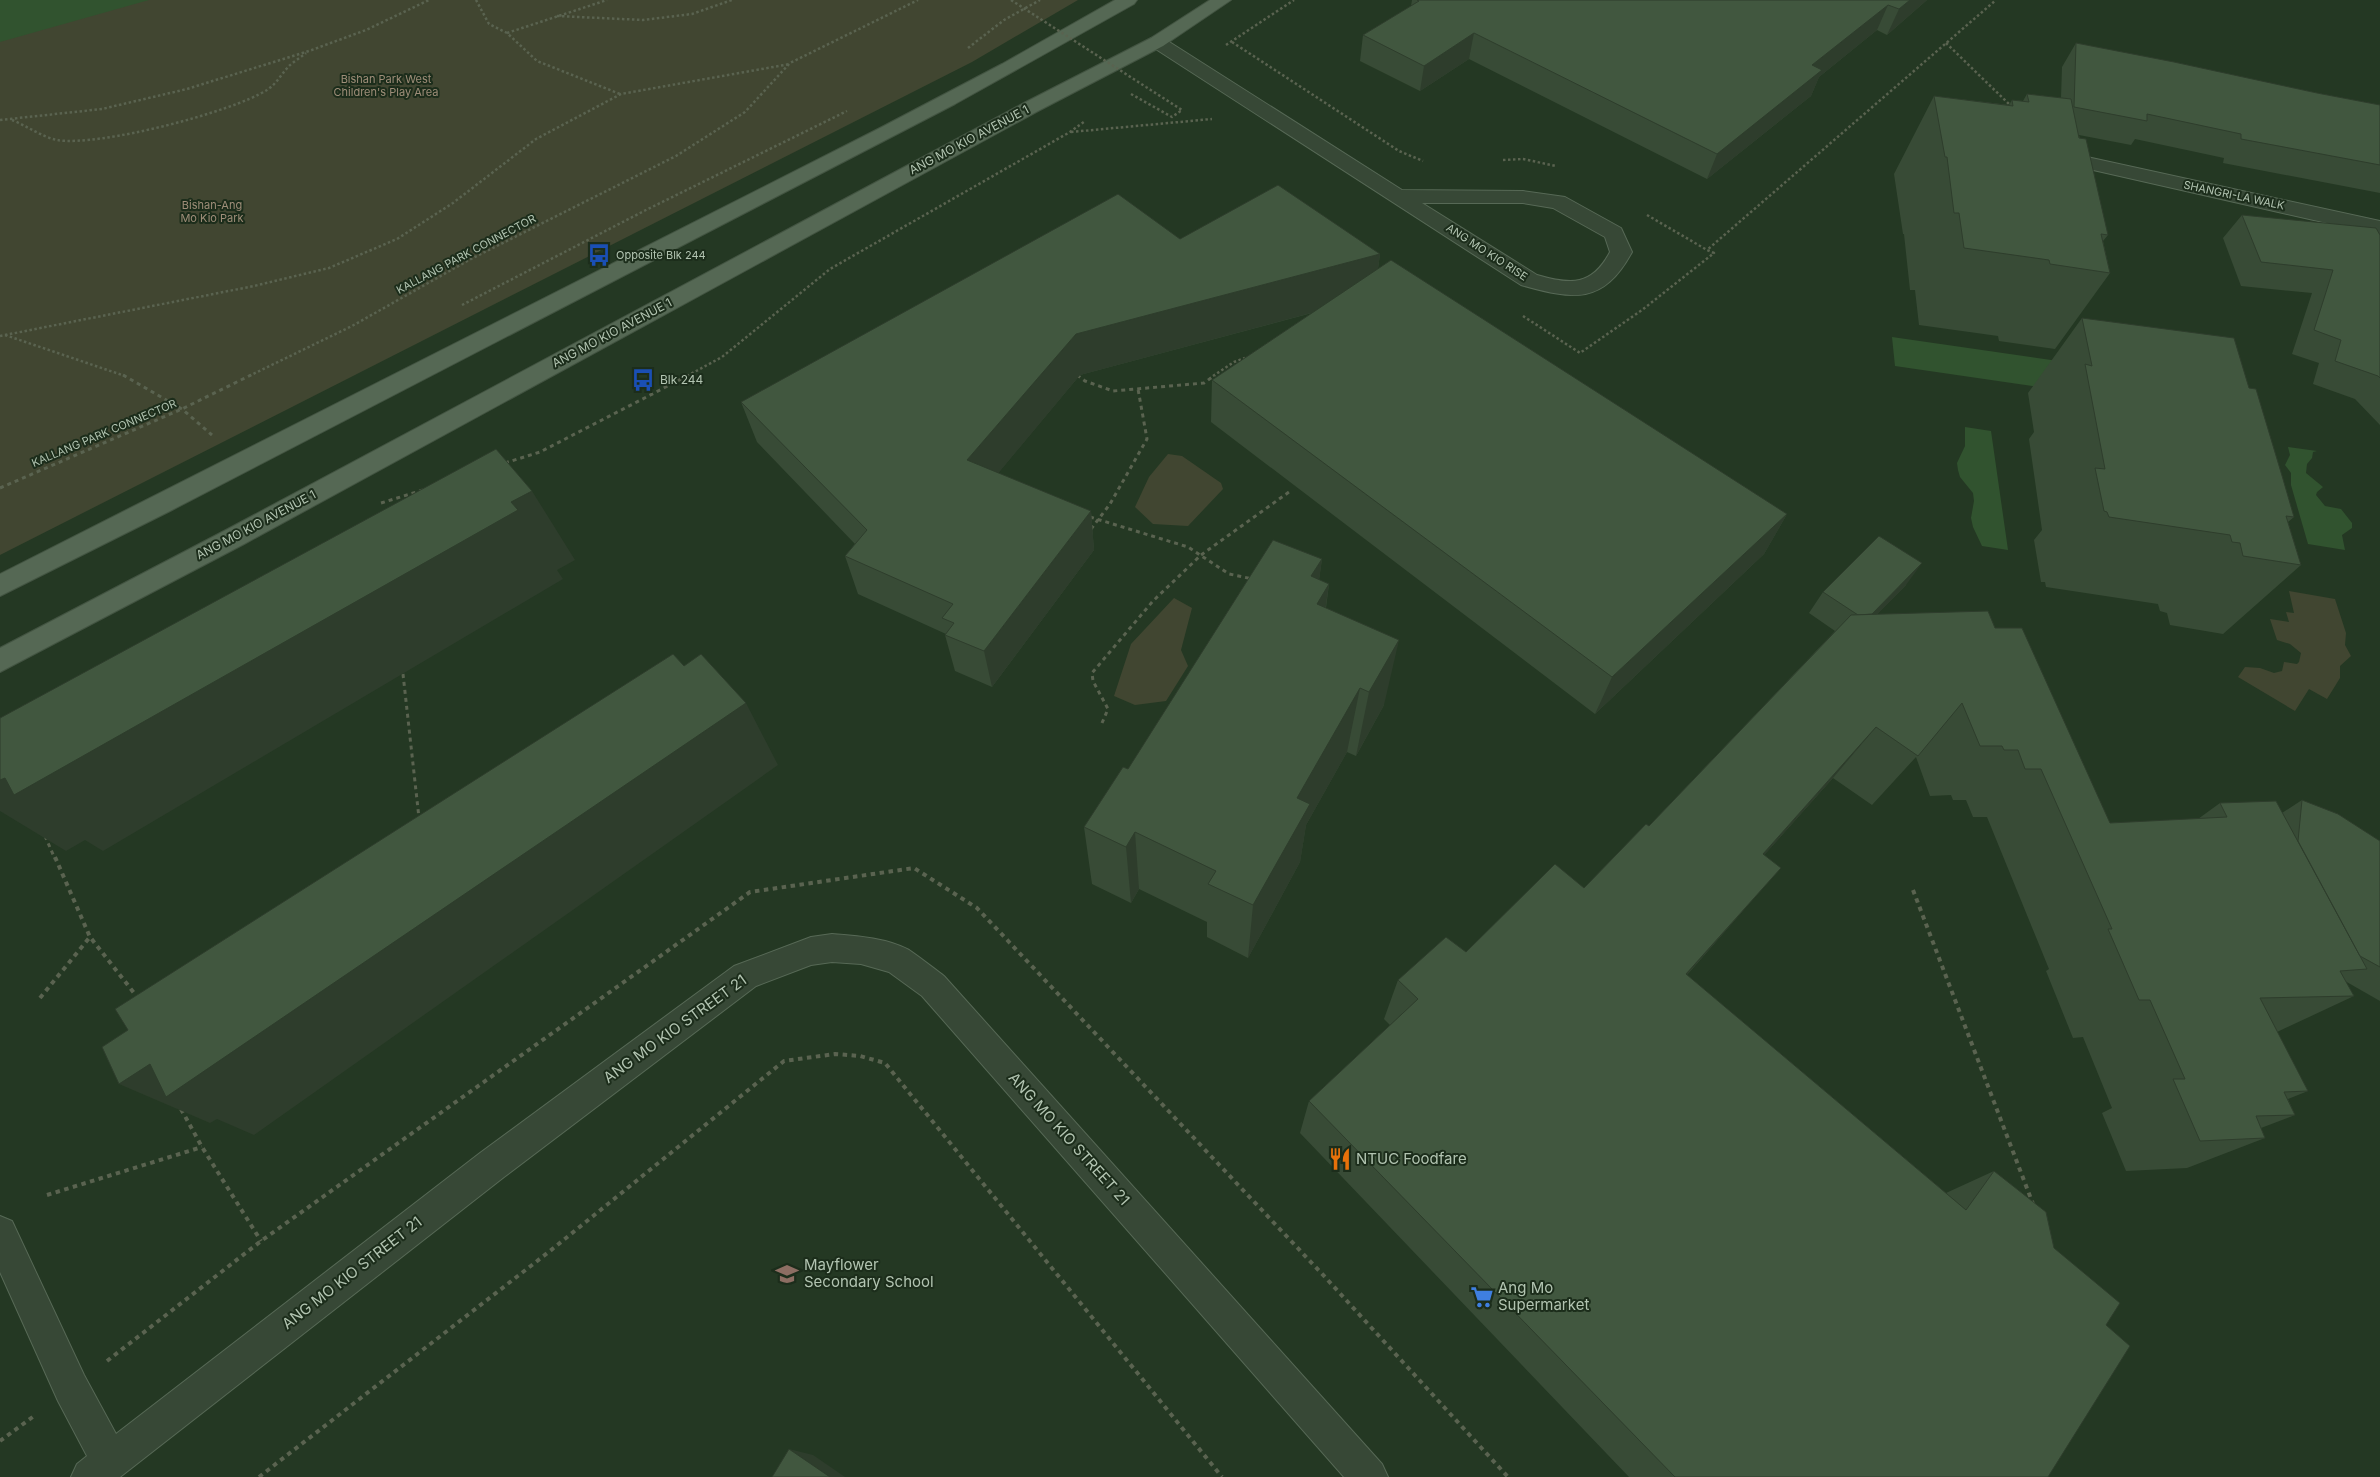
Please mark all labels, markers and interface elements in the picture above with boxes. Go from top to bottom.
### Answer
park label: Bishan Park West Children's Play Area [334,72,438,99]
street label: ANG MO KIO AVENUE 1 [906,102,1031,177]
street label: SHANGRI-LA WALK [2182,177,2286,213]
park label: Bishan-Ang Mo Kio Park [180,198,244,225]
street label: KALLANG PARK CONNECTOR [394,211,538,297]
street label: ANG MO KIO RISE [1444,220,1530,284]
bus stop icon: Opposite Blk 244 [586,242,612,268]
place label: Opposite Blk 244 [616,248,706,262]
street label: ANG MO KIO AVENUE 1 [549,295,674,370]
bus stop icon: Blk 244 [630,367,656,393]
place label: Blk 244 [660,372,704,387]
street label: KALLANG PARK CONNECTOR [30,396,178,470]
street label: ANG MO KIO AVENUE 1 [193,487,318,562]
street label: ANG MO KIO STREET 21 [599,970,750,1087]
street label: ANG MO KIO STREET 21 [1005,1068,1134,1209]
restaurant icon: NTUC Foodfare [1327,1146,1353,1172]
place label: NTUC Foodfare [1356,1149,1467,1168]
street label: ANG MO KIO STREET 21 [278,1212,425,1333]
place label: Mayflower Secondary School [804,1255,934,1291]
school or university icon: Mayflower Secondary School [774,1261,800,1287]
place label: Ang Mo Supermarket [1498,1278,1589,1314]
supermarket icon: Ang Mo Supermarket [1469,1284,1495,1310]

